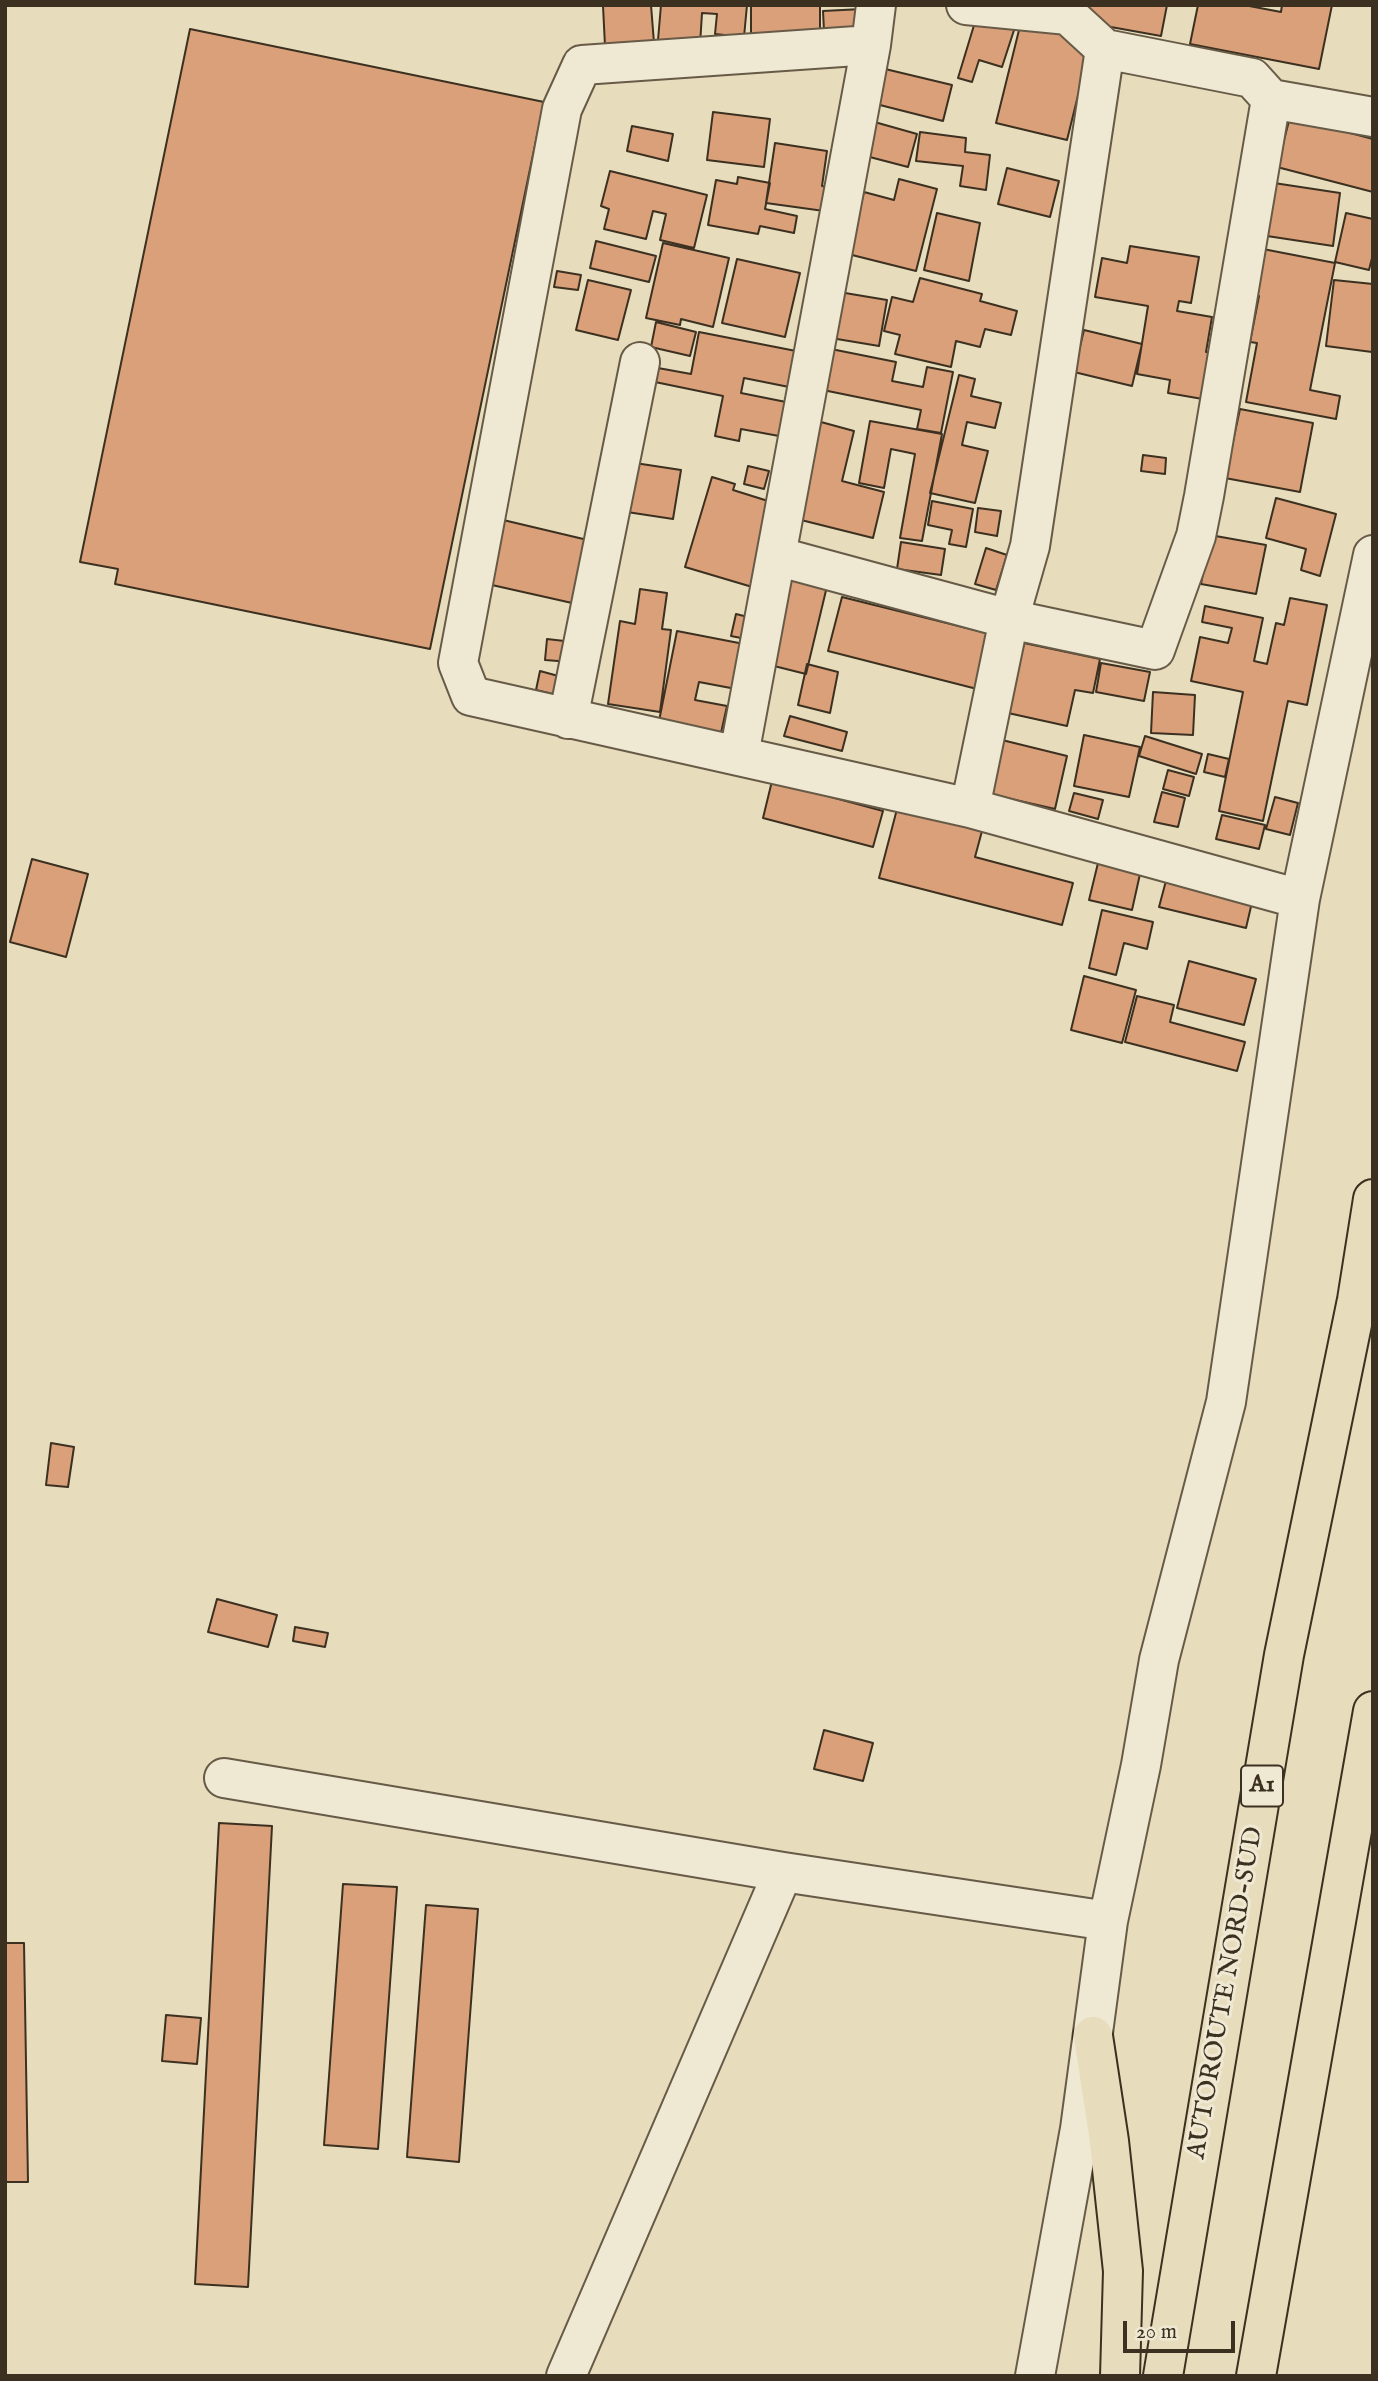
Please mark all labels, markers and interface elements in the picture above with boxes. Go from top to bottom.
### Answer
road number: A1 [1241,1766,1283,1806]
street label: AUTOROUTE NORD-SUD [1182,1825,1272,2161]
scale bar [1126,2308,1238,2352]
text: 20 m [1136,2319,1177,2346]

